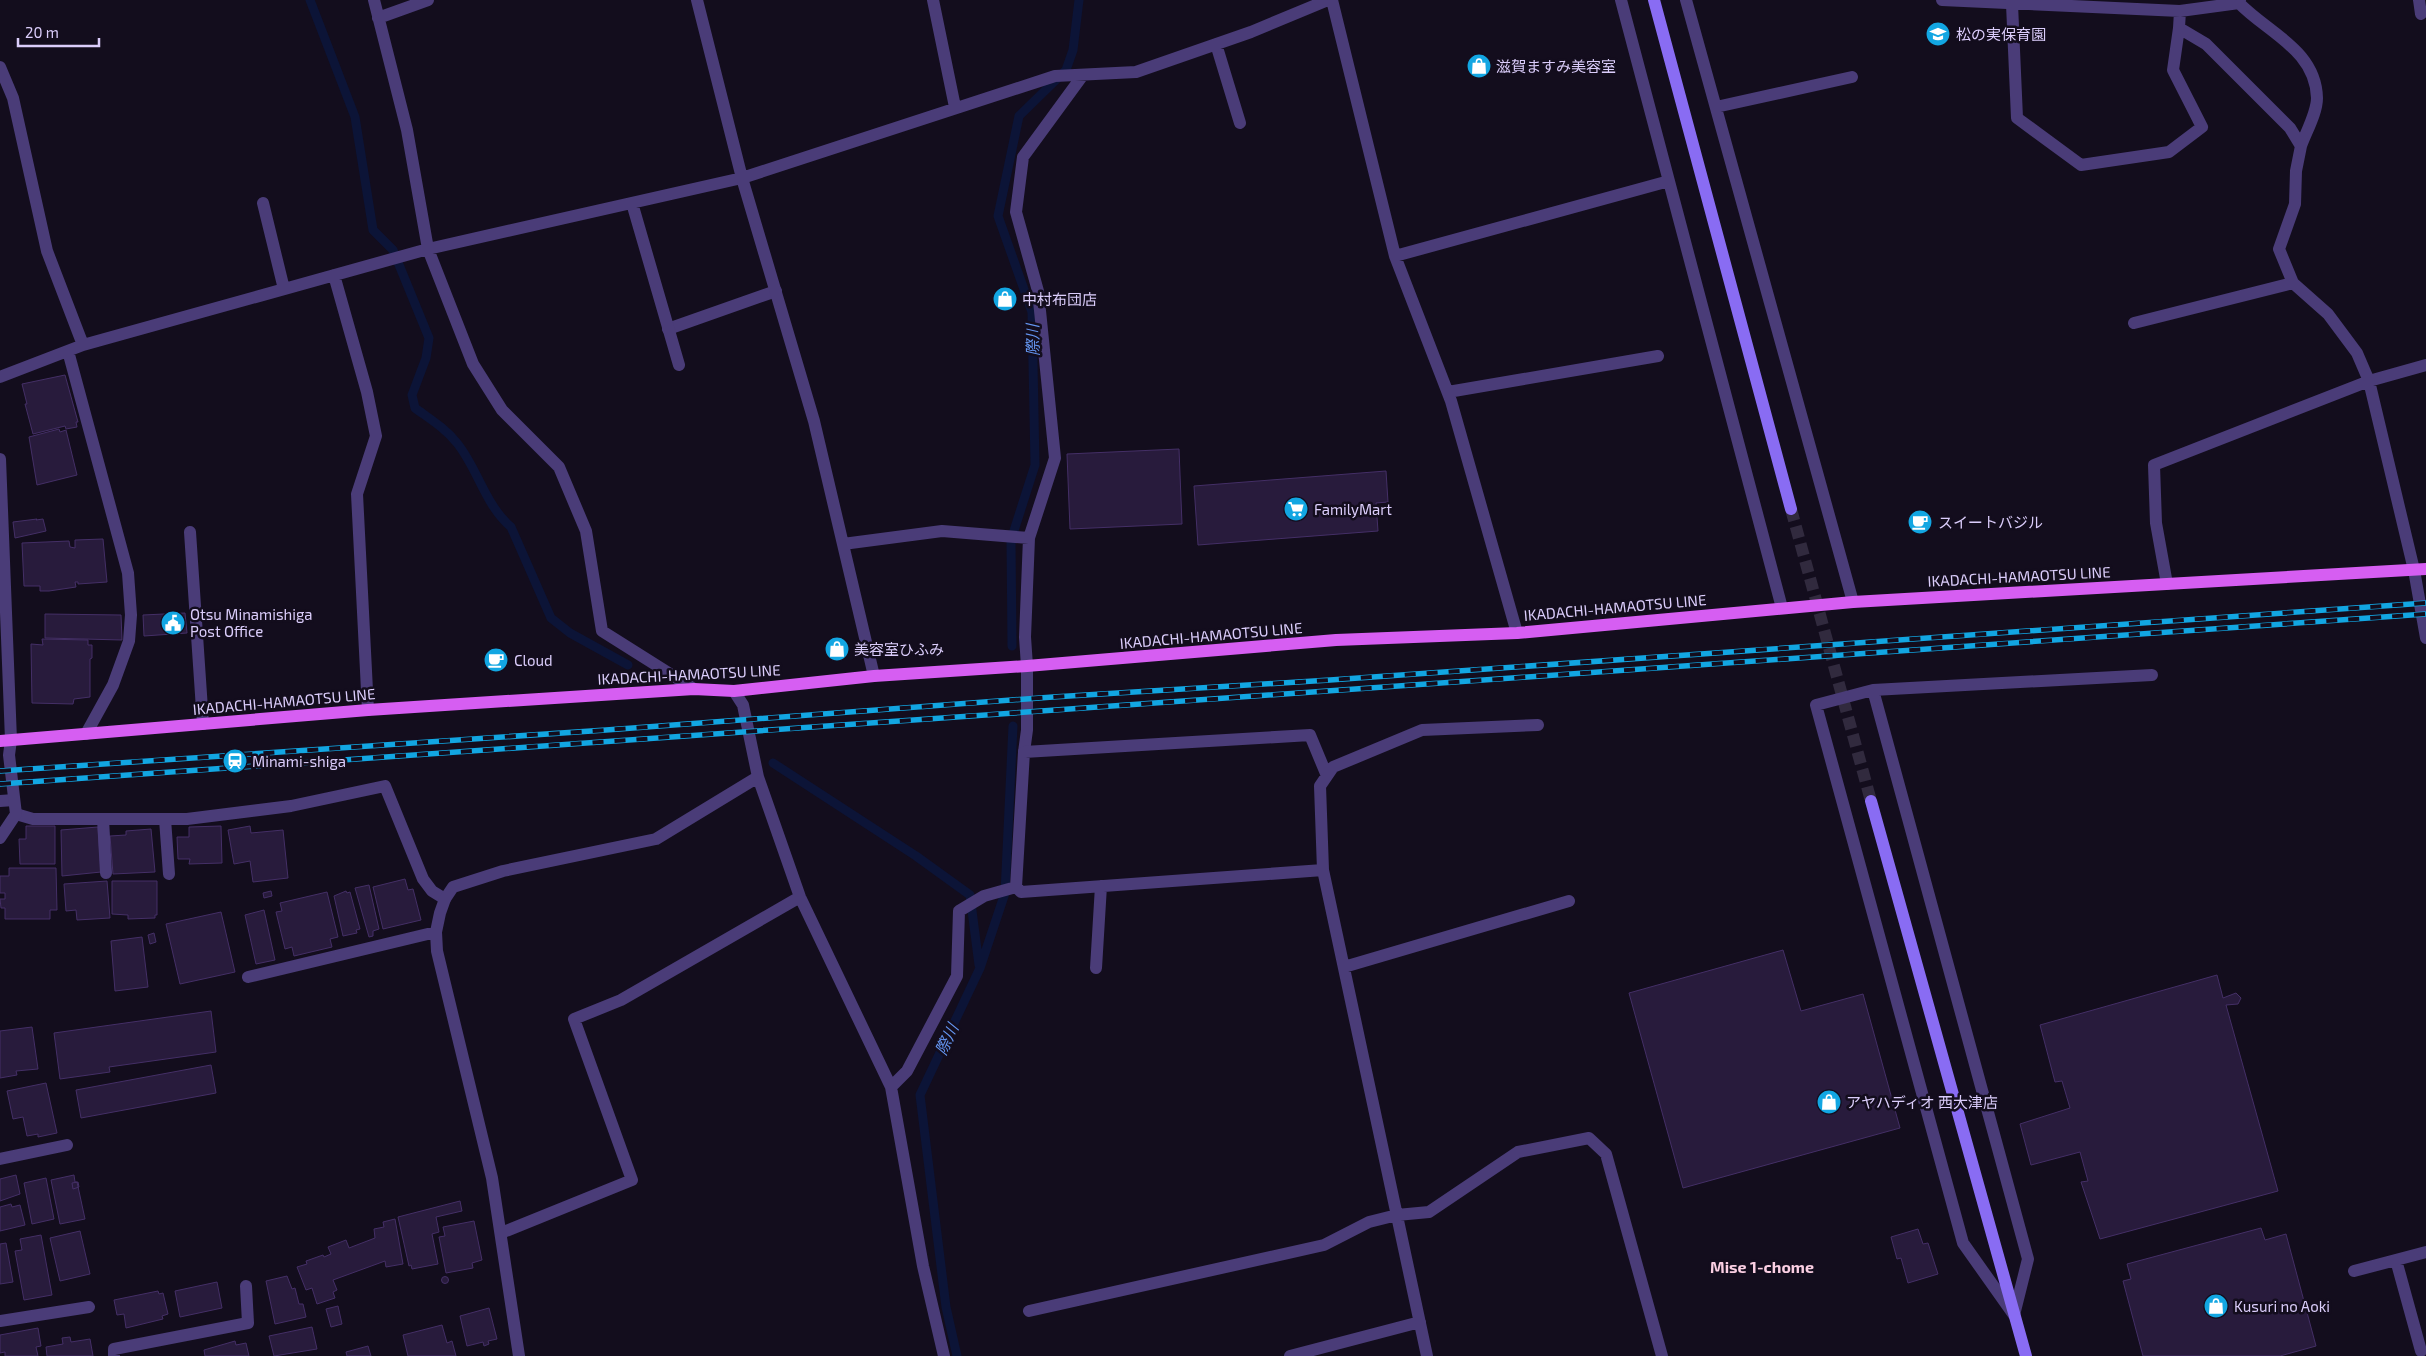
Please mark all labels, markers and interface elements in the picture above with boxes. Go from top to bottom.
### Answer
scale bar [18,15,99,47]
school or university icon: 松の実保育園 [1925,21,1951,47]
text: 20 m [25,23,59,41]
place label: 松の実保育園 [1956,25,2046,43]
shop icon: 滋賀ますみ美容室 [1466,53,1492,79]
place label: 滋賀ますみ美容室 [1496,57,1616,75]
shop icon: 中村布団店 [992,286,1018,312]
place label: 中村布団店 [1022,290,1097,308]
water label: 際川 [1022,322,1042,356]
supermarket icon: FamilyMart [1283,496,1309,522]
place label: FamilyMart [1314,500,1392,518]
cafe icon: スイートバジル [1907,509,1933,535]
place label: スイートバジル [1938,513,2043,531]
street label: IKADACHI-HAMAOTSU LINE [1927,562,2111,590]
street label: IKADACHI-HAMAOTSU LINE [1523,590,1707,624]
place label: Otsu Minamishiga Post Office [190,605,313,640]
public building icon: Otsu Minamishiga Post Office [160,610,186,636]
street label: IKADACHI-HAMAOTSU LINE [1119,618,1303,652]
shop icon: 美容室ひふみ [824,636,850,662]
place label: 美容室ひふみ [854,640,944,658]
cafe icon: Cloud [483,647,509,673]
place label: Cloud [514,651,553,669]
street label: IKADACHI-HAMAOTSU LINE [597,660,781,688]
street label: IKADACHI-HAMAOTSU LINE [192,684,376,718]
station icon: Minami-shiga [222,748,248,774]
place label: Minami-shiga [252,752,346,770]
water label: 際川 [931,1019,962,1058]
shop icon: アヤハディオ 西大津店 [1816,1089,1842,1115]
place label: アヤハディオ 西大津店 [1846,1093,1998,1111]
district label: Mise 1-chome [1710,1257,1814,1276]
shop icon: Kusuri no Aoki [2203,1293,2229,1319]
place label: Kusuri no Aoki [2234,1297,2330,1315]

